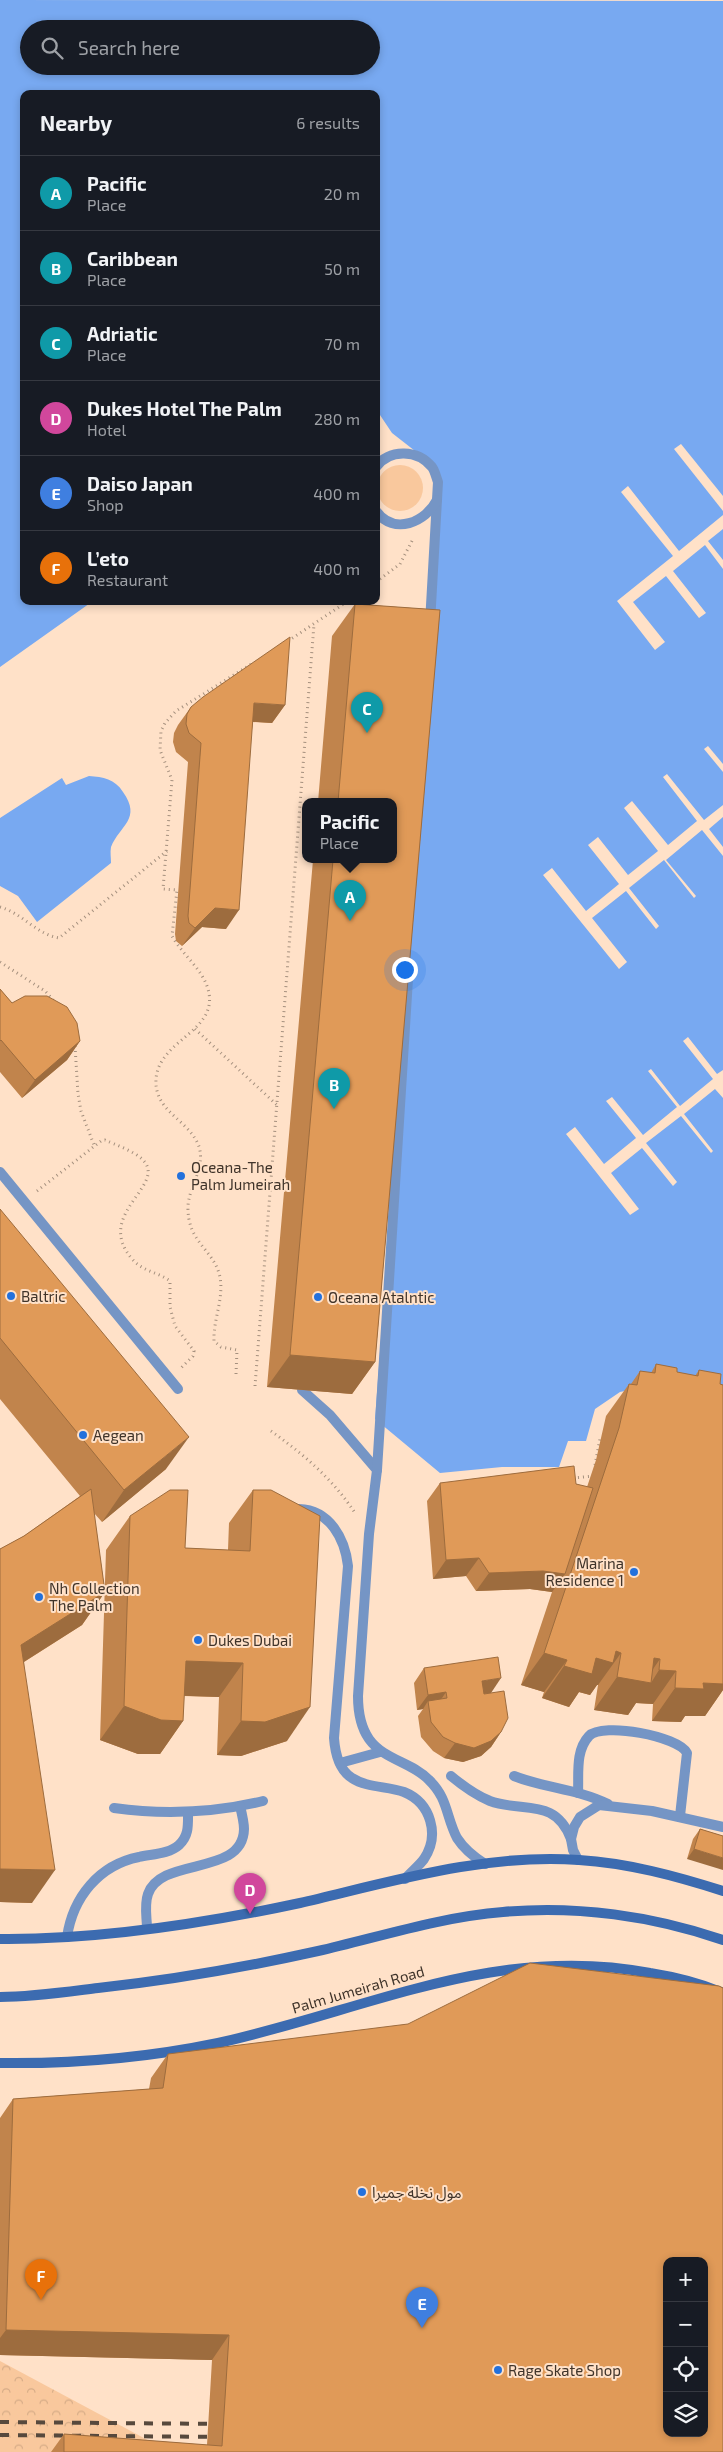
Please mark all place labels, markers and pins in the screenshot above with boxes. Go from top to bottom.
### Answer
pin: C [351,692,383,733]
pin: A [334,880,366,921]
pin: B [318,1068,350,1109]
place label: Oceana-The Palm Jumeirah [191,1158,290,1193]
marker: Oceana-The Palm Jumeirah [175,1170,187,1182]
place label: Baltric [21,1287,66,1305]
place label: Oceana Atalntic [328,1288,435,1306]
marker: Baltric [5,1290,17,1302]
marker: Oceana Atalntic [312,1291,324,1303]
place label: Aegean [93,1426,144,1444]
marker: Aegean [77,1429,89,1441]
place label: Marina Residence 1 [545,1554,624,1589]
marker: Marina Residence 1 [628,1566,640,1578]
place label: Nh Collection The Palm [49,1579,140,1614]
marker: Nh Collection The Palm [33,1591,45,1603]
place label: Dukes Dubai [208,1631,292,1649]
marker: Dukes Dubai [192,1634,204,1646]
pin: D [234,1873,266,1914]
place label: مول نخلة جميرا [372,2183,462,2202]
marker: مول نخلة جميرا [356,2186,368,2198]
pin: F [25,2259,57,2300]
pin: E [406,2287,438,2328]
place label: Rage Skate Shop [508,2361,621,2379]
marker: Rage Skate Shop [492,2364,504,2376]

